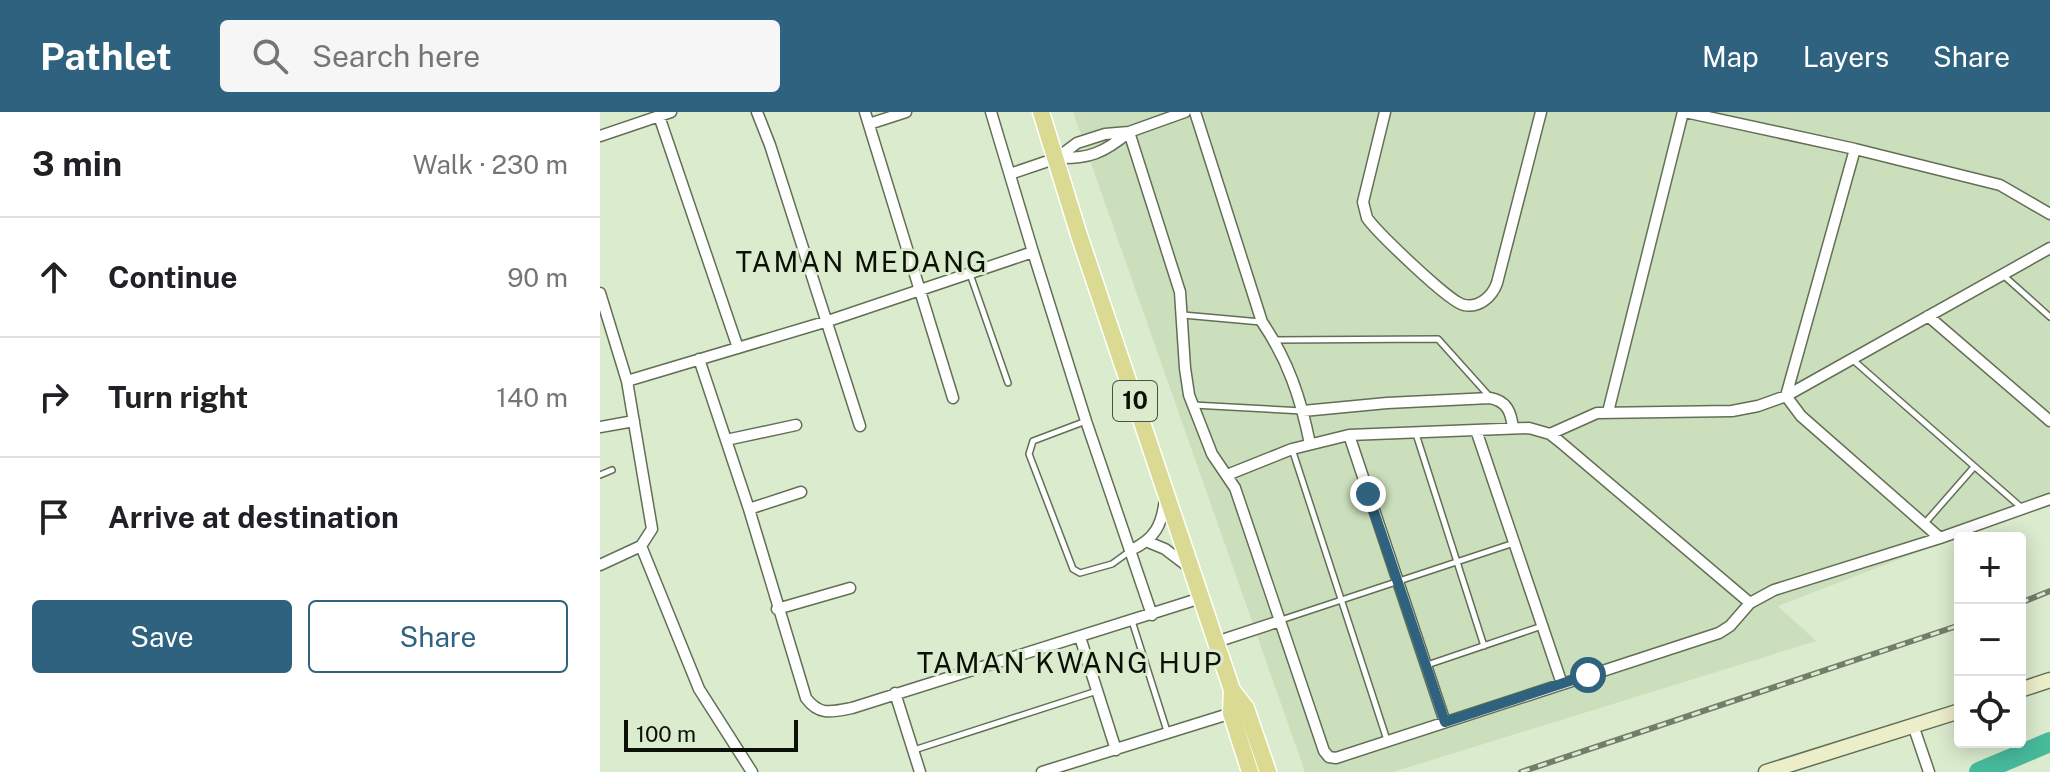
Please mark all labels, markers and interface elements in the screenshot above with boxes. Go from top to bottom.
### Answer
search box [220,20,780,92]
text: Pathlet [40,34,172,79]
icon: search [248,34,292,78]
text: Search here [312,38,480,74]
text: Map [1702,40,1759,73]
text: Layers [1803,40,1889,73]
text: Share [1933,40,2010,73]
text: 3 min [32,144,122,184]
text: Walk · 230 m [413,149,568,180]
district label: TAMAN MEDANG [735,245,989,278]
icon: ahead [32,255,76,299]
text: Continue [108,259,238,295]
text: 90 m [507,262,568,293]
icon: right [32,375,76,419]
text: Turn right [108,379,248,415]
road number: 10 [1113,381,1157,421]
text: 140 m [496,382,568,413]
route end [1350,476,1386,512]
icon: arrive [32,495,76,539]
text: Arrive at destination [108,499,399,535]
map controls [1954,532,2026,748]
button: + [1954,532,2026,604]
button: Save [32,600,292,673]
button: Share [308,600,568,673]
button: − [1954,604,2026,676]
district label: TAMAN KWANG HUP [917,646,1223,679]
route start [1570,657,1606,693]
button: locate [1954,676,2026,748]
scale bar [624,716,798,752]
text: 100 m [636,721,696,747]

